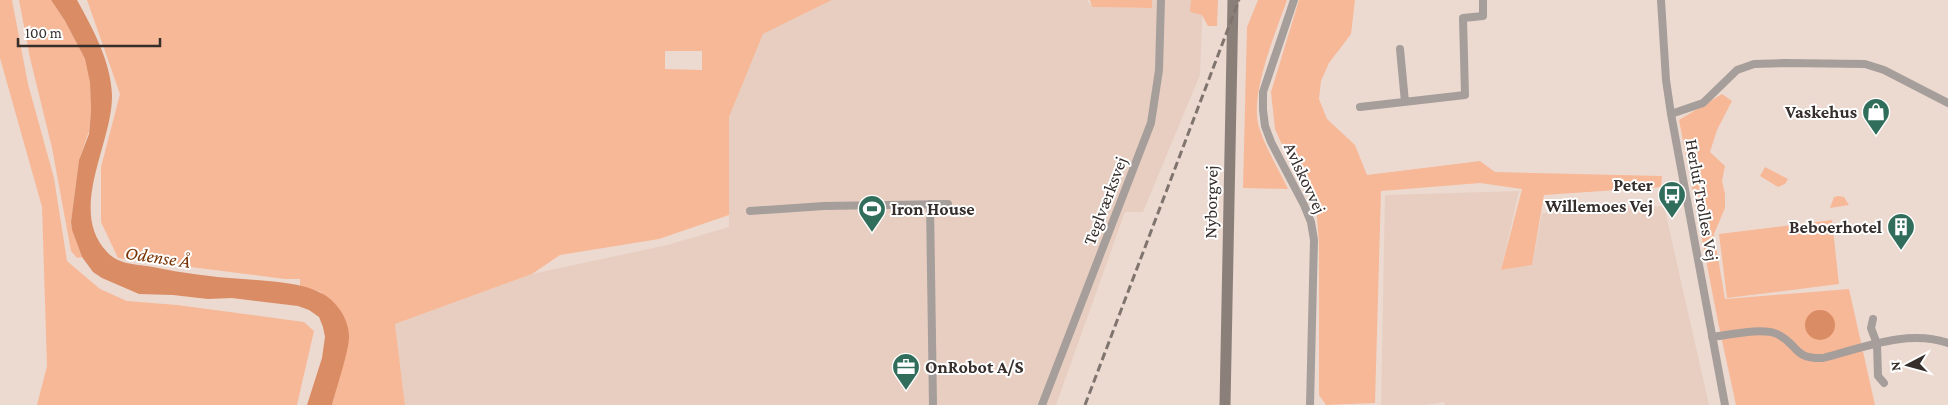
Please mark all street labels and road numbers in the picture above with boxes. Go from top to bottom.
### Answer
street label: Herluf Trolles Vej [1680,138,1723,263]
street label: Avlskovvej [1279,139,1330,217]
street label: Teglværksvej [1079,154,1132,248]
street label: Nyborgvej [1200,165,1223,239]

